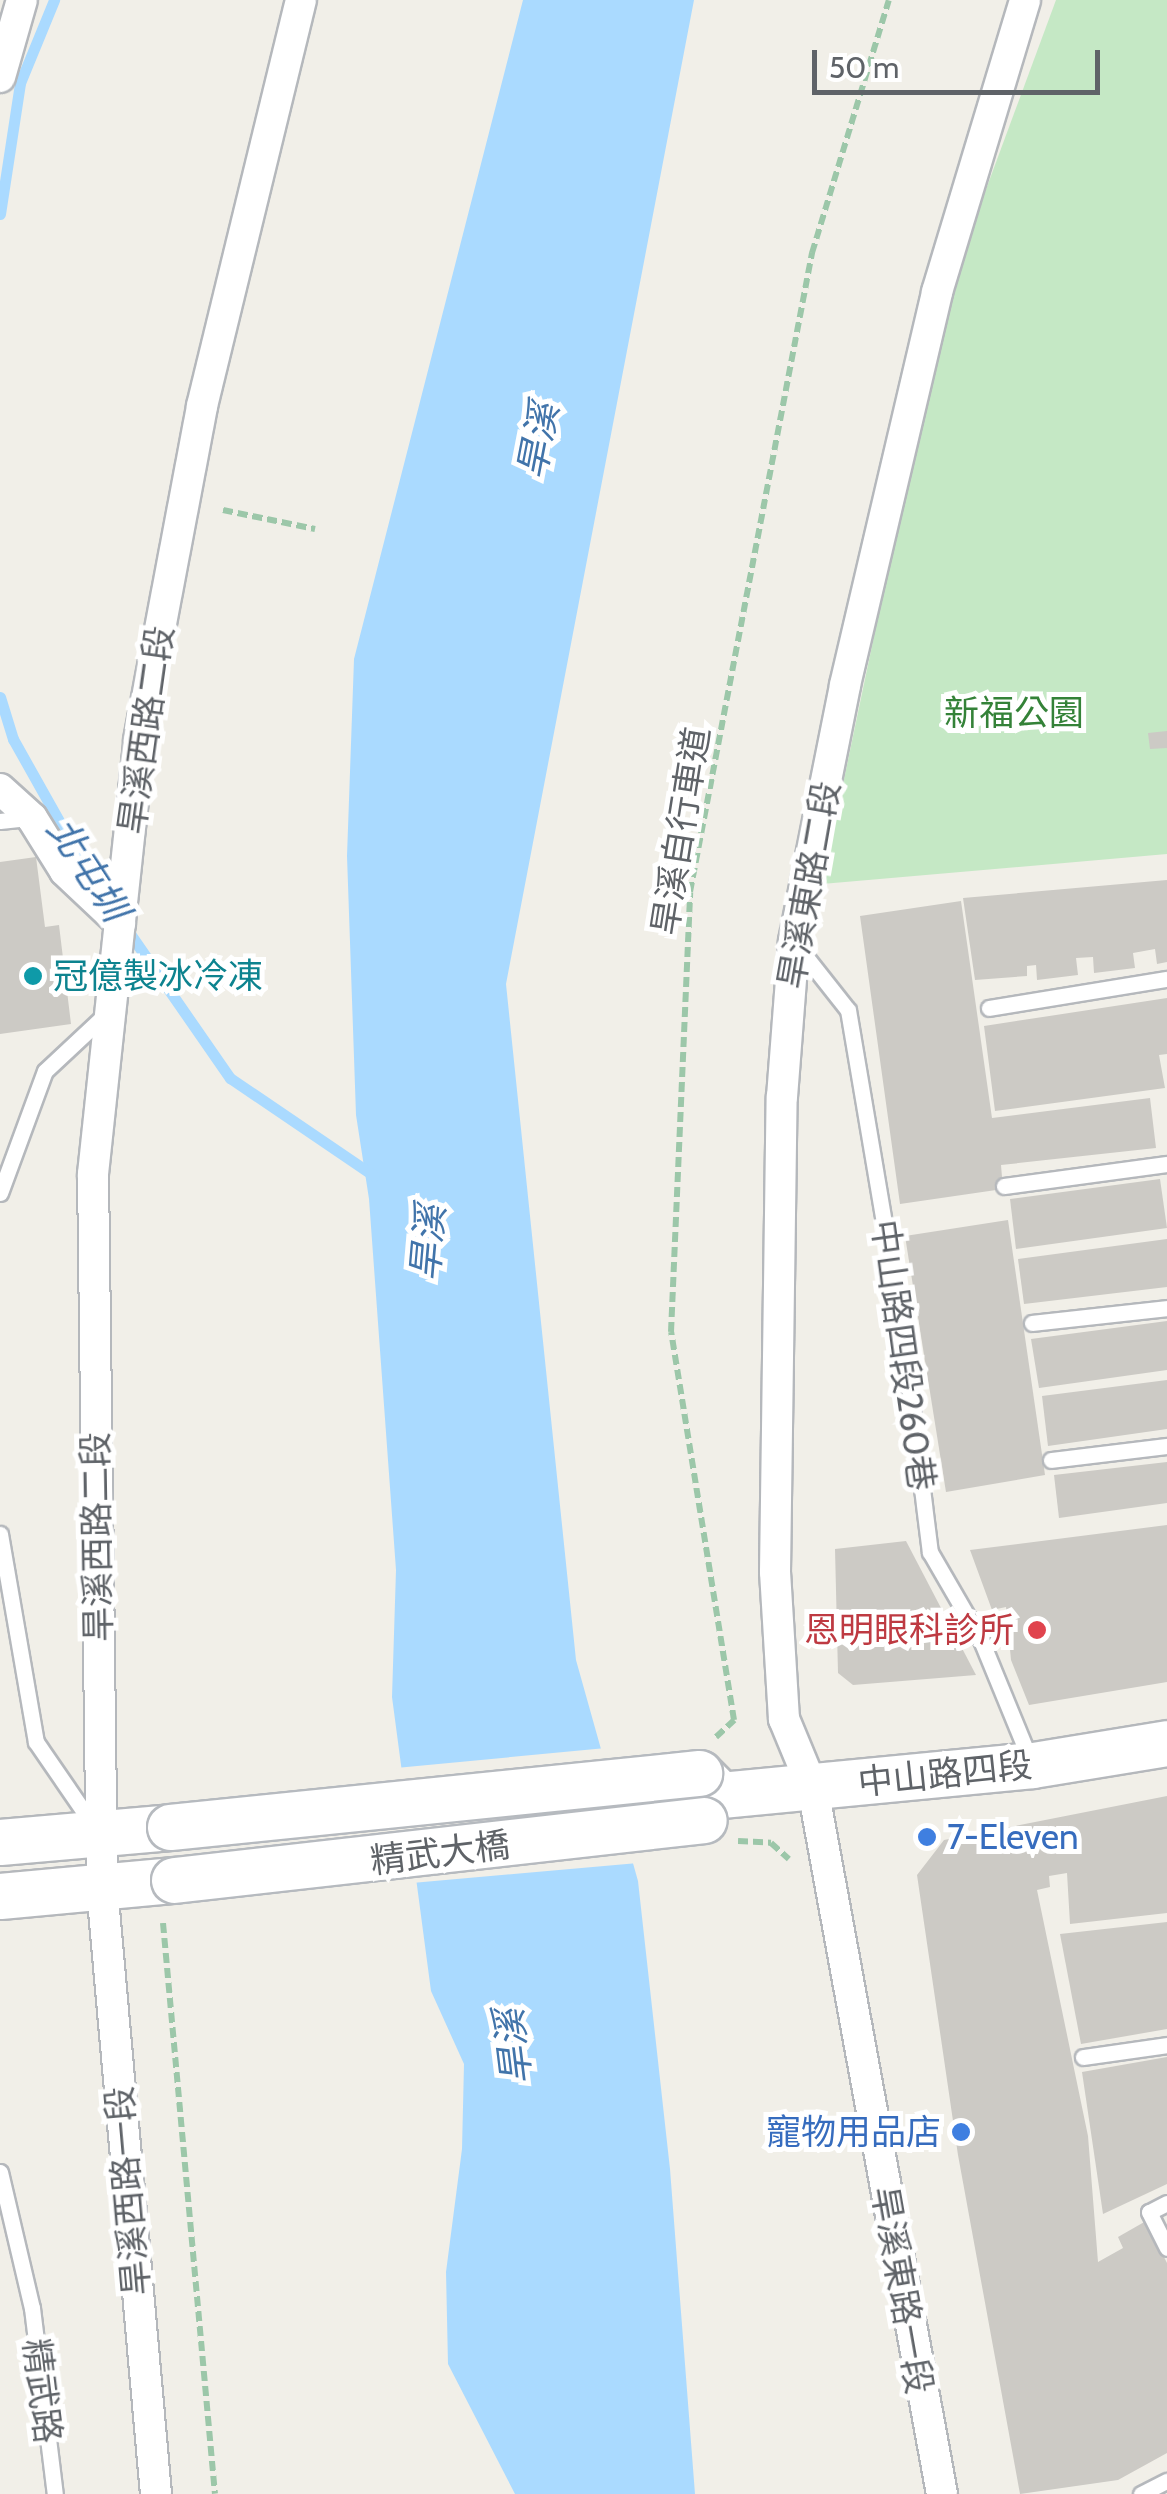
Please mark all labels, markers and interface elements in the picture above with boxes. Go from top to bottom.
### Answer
scale bar [817,30,1104,92]
text: 50 m [829,49,899,86]
water label: 旱溪 [508,399,568,483]
street label: 旱溪西路二段 [111,623,181,837]
park label: 新福公園 [944,692,1084,734]
street label: 旱溪自行車道 [644,724,718,938]
street label: 旱溪東路二段 [770,778,848,992]
water label: 北屯圳 [38,809,138,929]
place label: 冠億製冰冷凍 [53,955,263,997]
marker: 冠億製冰冷凍 [22,965,44,987]
water label: 旱溪 [402,1203,454,1283]
street label: 中山路四段260巷 [863,1217,943,1493]
street label: 旱溪西路二段 [74,1432,120,1642]
place label: 恩明眼科診所 [804,1609,1014,1651]
marker: 恩明眼科診所 [1024,1617,1050,1643]
street label: 中山路四段 [856,1744,1034,1804]
place label: 7-Eleven [947,1816,1078,1858]
street label: 精武大橋 [368,1824,512,1882]
marker: 7-Eleven [916,1826,938,1848]
water label: 旱溪 [486,2007,540,2087]
street label: 旱溪西路一段 [98,2085,158,2297]
place label: 寵物用品店 [766,2111,941,2153]
marker: 寵物用品店 [950,2121,972,2143]
street label: 旱溪東路一段 [863,2183,941,2397]
street label: 精武路 [15,2336,69,2446]

